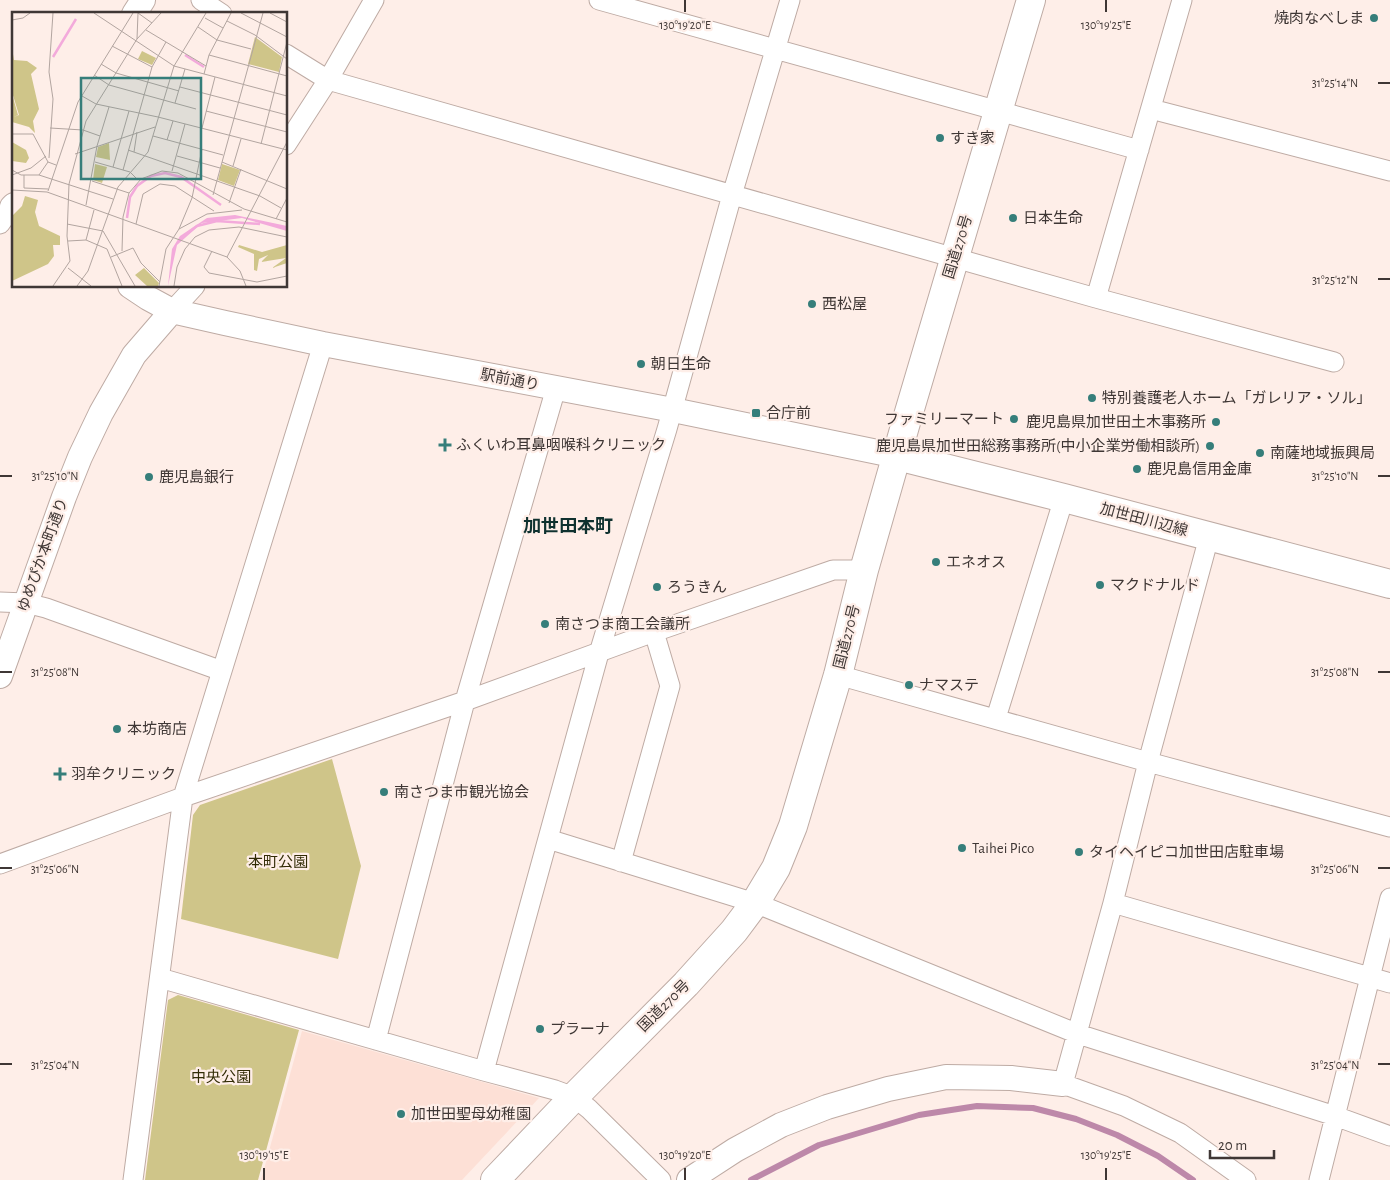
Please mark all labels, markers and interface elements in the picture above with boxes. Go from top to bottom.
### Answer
place label: 焼肉なべしま [1274,10,1364,26]
inset map [12,12,288,288]
marker: 焼肉なべしま [1368,12,1380,24]
text: 130°19'20"E [659,19,711,31]
text: 130°19'25"E [1081,19,1131,31]
text: 31°25'14"N [1312,77,1358,89]
place label: すき家 [950,130,995,146]
marker: すき家 [934,132,946,144]
place label: 日本生命 [1023,210,1083,226]
marker: 日本生命 [1007,212,1019,224]
street label: 国道270号 [940,213,975,281]
text: 31°25'12"N [1312,274,1358,286]
place label: 西松屋 [822,296,867,312]
marker: 西松屋 [806,298,818,310]
place label: 朝日生命 [651,356,711,372]
marker: 朝日生命 [635,358,647,370]
street label: 駅前通り [479,366,541,393]
place label: 特別養護老人ホーム「ガレリア・ソル」 [1102,390,1372,406]
marker: 特別養護老人ホーム「ガレリア・ソル」 [1086,392,1098,404]
place label: 合庁前 [766,405,811,421]
marker: 合庁前 [750,407,762,419]
place label: ファミリーマート [884,412,1004,427]
marker: ファミリーマート [1008,413,1020,425]
place label: 鹿児島県加世田土木事務所 [1026,414,1206,430]
marker: 鹿児島県加世田土木事務所 [1210,416,1222,428]
place label: ふくいわ耳鼻咽喉科クリニック [456,437,666,453]
marker: ふくいわ耳鼻咽喉科クリニック [438,438,452,452]
place label: 鹿児島県加世田総務事務所(中小企業労働相談所) [876,438,1200,454]
marker: 鹿児島県加世田総務事務所(中小企業労働相談所) [1204,440,1216,452]
place label: 南薩地域振興局 [1270,445,1375,461]
marker: 南薩地域振興局 [1254,447,1266,459]
place label: 鹿児島信用金庫 [1147,461,1252,477]
marker: 鹿児島信用金庫 [1131,463,1143,475]
place label: 鹿児島銀行 [159,469,234,485]
text: 31°25'10"N [31,470,79,482]
text: 31°25'10"N [1311,470,1359,482]
marker: 鹿児島銀行 [143,471,155,483]
street label: ゆめぴか本町通り [14,496,71,614]
street label: 加世田川辺線 [1099,500,1190,539]
district label: 加世田本町 [523,517,613,536]
place label: エネオス [946,555,1006,570]
marker: エネオス [930,556,942,568]
place label: マクドナルド [1110,577,1200,593]
marker: マクドナルド [1094,579,1106,591]
place label: ろうきん [667,580,727,595]
marker: ろうきん [651,581,663,593]
street label: 国道270号 [831,603,862,671]
place label: 南さつま商工会議所 [555,616,690,632]
marker: 南さつま商工会議所 [539,618,551,630]
text: 31°25'08"N [31,666,79,678]
text: 31°25'08"N [1311,666,1359,678]
place label: ナマステ [919,678,979,693]
marker: ナマステ [903,679,915,691]
place label: 本坊商店 [127,721,187,737]
marker: 本坊商店 [111,723,123,735]
place label: 羽牟クリニック [71,766,176,782]
marker: 羽牟クリニック [53,767,67,781]
place label: 南さつま市観光協会 [394,783,529,800]
marker: 南さつま市観光協会 [378,786,390,798]
place label: Taihei Pico [972,841,1034,856]
marker: Taihei Pico [956,842,968,854]
place label: タイヘイピコ加世田店駐車場 [1089,844,1284,860]
marker: タイヘイピコ加世田店駐車場 [1073,846,1085,858]
park label: 本町公園 [248,854,308,870]
text: 31°25'06"N [31,863,79,875]
text: 31°25'06"N [1311,863,1359,875]
street label: 国道270号 [635,977,693,1035]
place label: プラーナ [550,1021,610,1037]
marker: プラーナ [534,1023,546,1035]
text: 31°25'04"N [31,1059,79,1071]
text: 31°25'04"N [1311,1059,1359,1071]
park label: 中央公園 [191,1069,251,1085]
place label: 加世田聖母幼稚園 [411,1106,531,1122]
marker: 加世田聖母幼稚園 [395,1108,407,1120]
scale bar [1210,1128,1274,1160]
text: 20 m [1218,1138,1247,1153]
text: 130°19'15"E [240,1149,289,1161]
text: 130°19'20"E [659,1149,711,1161]
text: 130°19'25"E [1081,1149,1131,1161]

